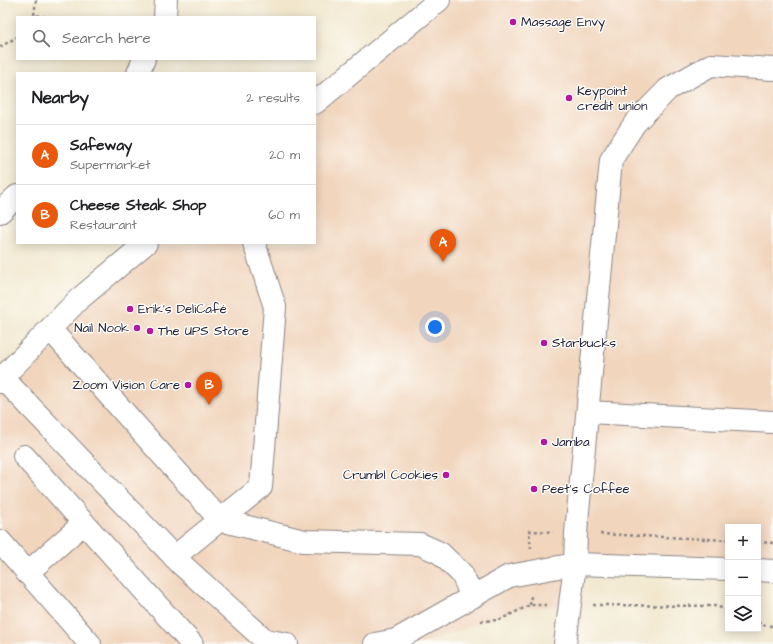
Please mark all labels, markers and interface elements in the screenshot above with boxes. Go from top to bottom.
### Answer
place label: Massage Envy [521,13,605,32]
search box [16,16,316,60]
marker: Massage Envy [508,17,518,27]
icon: search [30,27,52,49]
text: Search here [62,28,151,49]
place label: Keypoint credit union [577,82,648,115]
text: Nearby [32,86,89,110]
text: 2 results [246,89,300,107]
marker: Keypoint credit union [564,93,574,103]
text: Safeway [70,135,132,156]
text: A [41,146,49,164]
text: 20 m [269,146,300,164]
text: Supermarket [70,156,151,174]
text: Cheese Steak Shop [70,195,206,216]
text: B [40,206,50,224]
text: 60 m [268,206,300,224]
text: Restaurant [70,216,137,234]
pin: A [430,229,456,262]
place label: Erik's DeliCafé [138,300,227,318]
marker: Erik's DeliCafé [125,304,135,314]
your location [425,317,445,337]
place label: Nail Nook [74,319,129,337]
place label: The UPS Store [158,322,249,340]
marker: Nail Nook [132,323,142,333]
marker: The UPS Store [145,326,155,336]
place label: Starbucks [552,334,617,352]
marker: Starbucks [539,338,549,348]
pin: B [196,372,222,405]
place label: Zoom Vision Care [72,376,180,394]
marker: Zoom Vision Care [183,380,193,390]
place label: Jamba [552,433,590,451]
marker: Jamba [539,437,549,447]
place label: Crumbl Cookies [343,466,438,484]
marker: Crumbl Cookies [441,470,451,480]
place label: Peet's Coffee [542,480,629,498]
marker: Peet's Coffee [529,484,539,494]
map controls [725,524,761,632]
button: + [725,524,761,560]
button: − [725,560,761,596]
button: layers [725,596,761,632]

